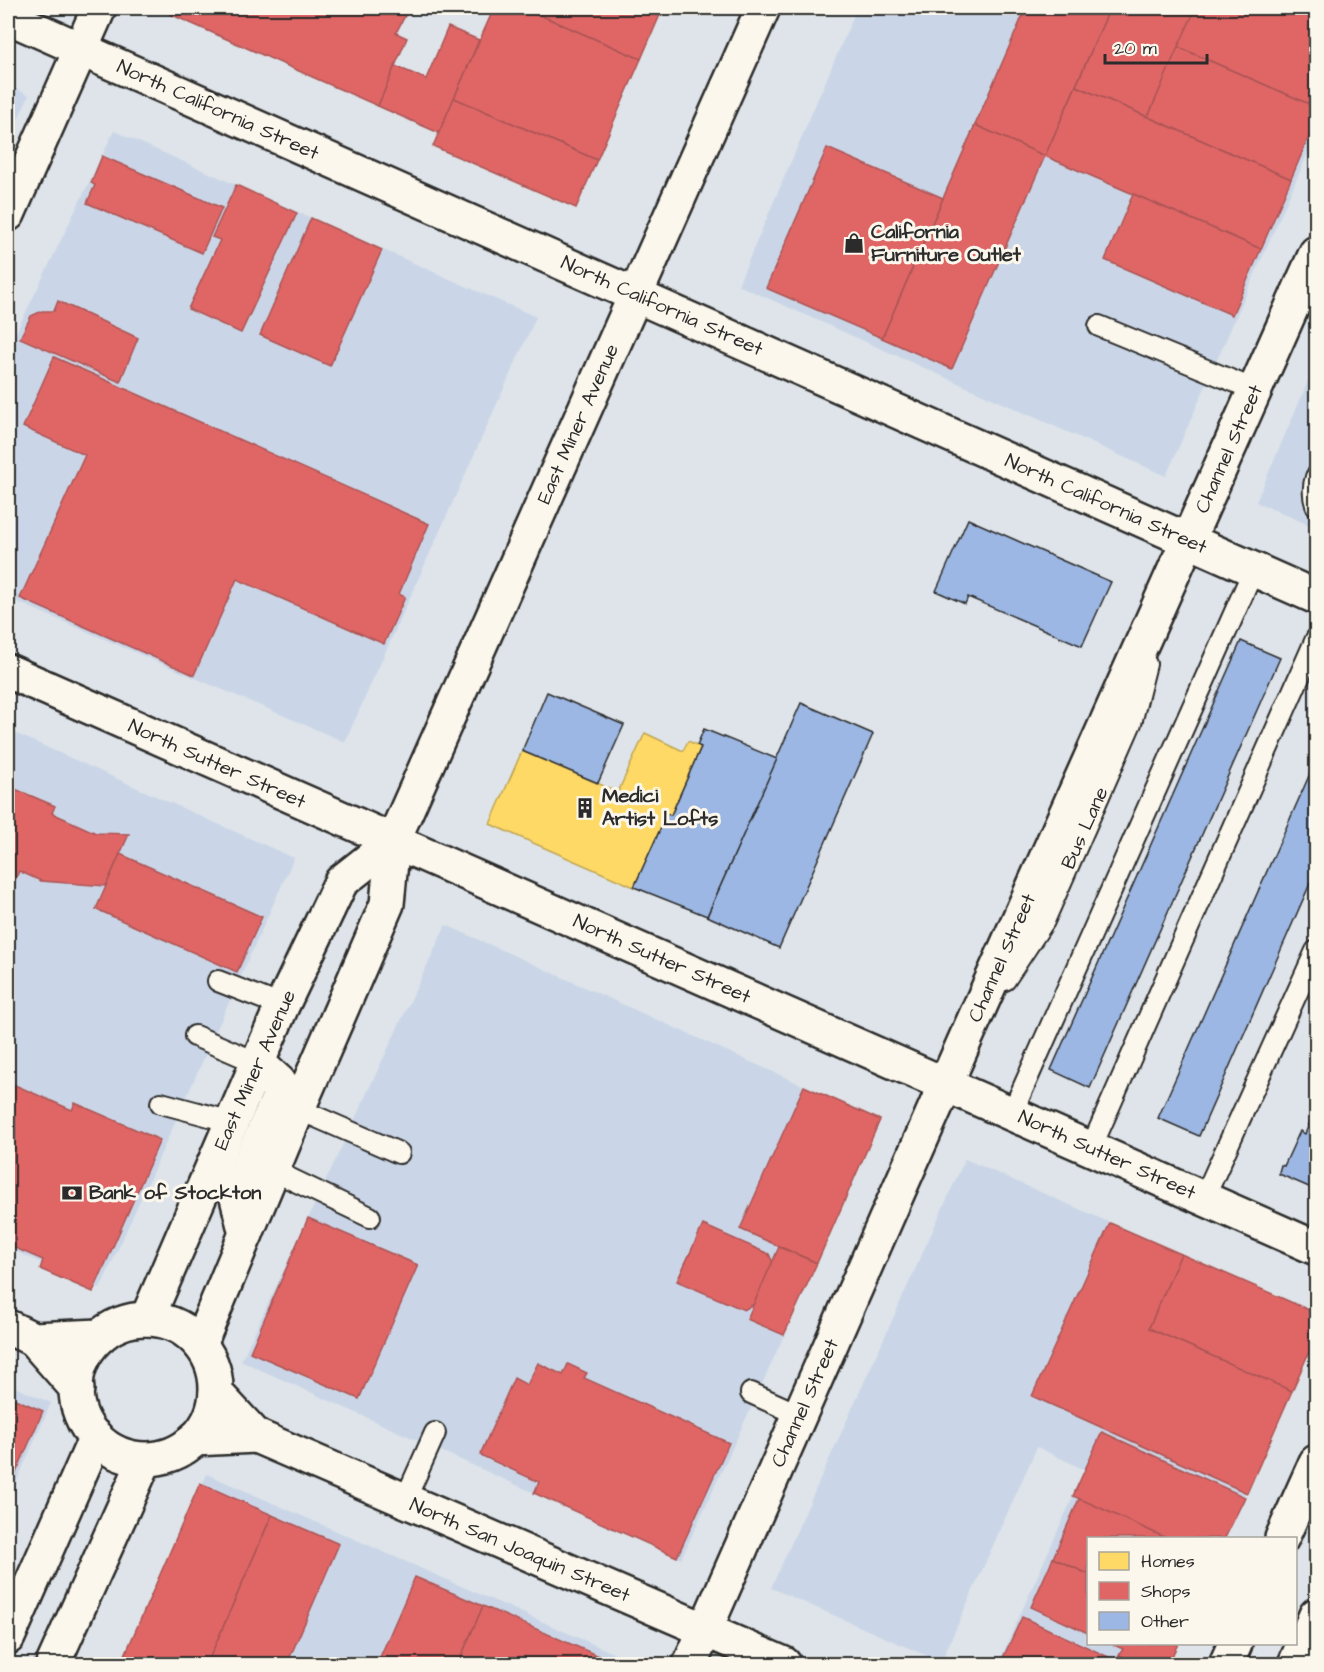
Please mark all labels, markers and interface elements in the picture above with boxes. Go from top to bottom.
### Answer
scale bar [1105,27,1207,65]
text: 20 m [1114,36,1157,61]
street label: North California Street [113,53,323,167]
place label: California Furniture Outlet [871,218,1022,269]
shop icon: California Furniture Outlet [842,231,866,255]
street label: North California Street [557,249,767,363]
street label: East Miner Avenue [530,339,626,509]
street label: Channel Street [1188,380,1270,518]
street label: North California Street [1001,447,1211,561]
street label: North Sutter Street [124,712,310,816]
place label: Medici Artist Lofts [602,782,718,833]
street label: Bus Lane [1054,782,1116,874]
building icon: Medici Artist Lofts [573,796,597,820]
street label: Channel Street [961,889,1043,1027]
street label: North Sutter Street [569,907,755,1011]
street label: East Miner Avenue [207,985,303,1155]
street label: North Sutter Street [1014,1103,1200,1207]
place label: Bank of Stockton [89,1179,261,1207]
bank icon: Bank of Stockton [60,1181,84,1205]
street label: Channel Street [764,1334,846,1472]
street label: North San Joaquin Street [405,1491,635,1609]
legend [1087,1537,1297,1645]
text: Homes [1141,1549,1195,1574]
text: Shops [1141,1579,1191,1604]
text: Other [1141,1609,1189,1634]

